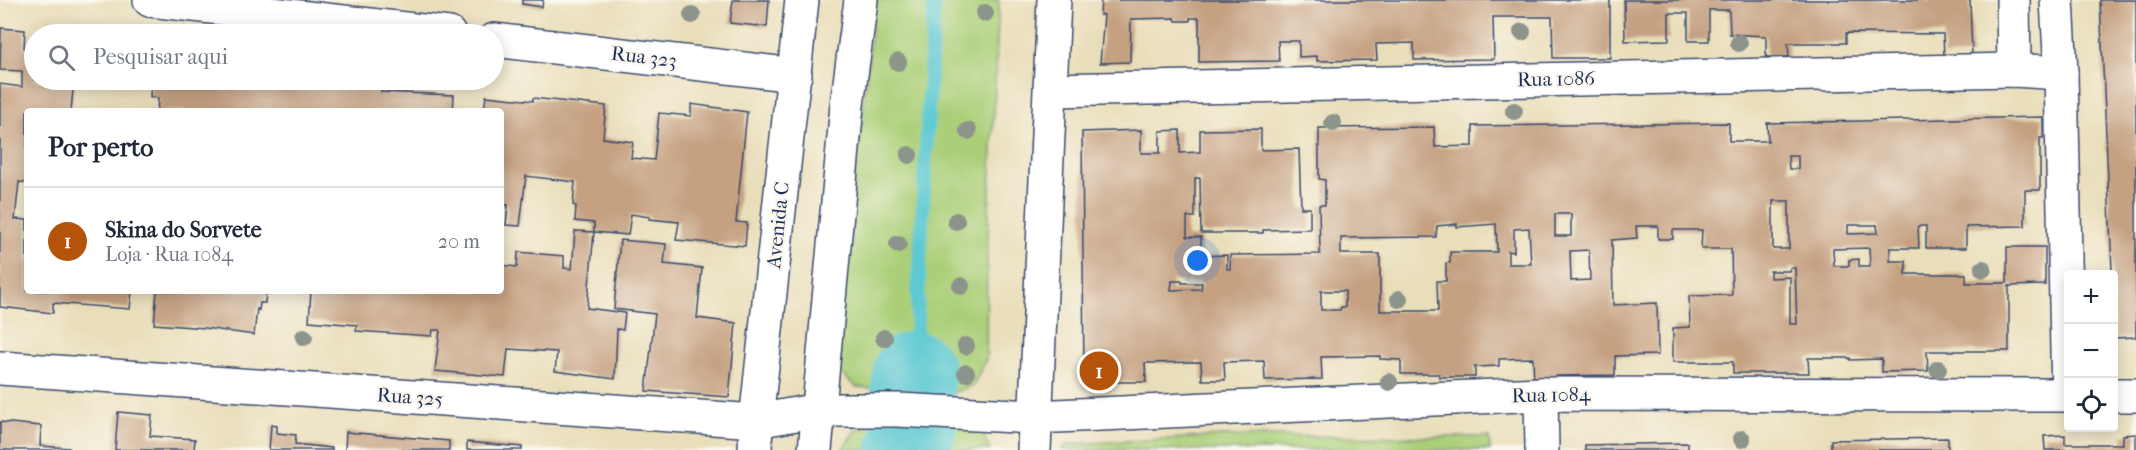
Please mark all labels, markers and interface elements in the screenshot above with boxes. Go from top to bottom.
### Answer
search box [24,24,504,90]
icon: search [45,41,78,74]
street label: Rua 323 [610,42,678,72]
text: Pesquisar aqui [93,44,228,70]
street label: Rua 1086 [1517,67,1595,91]
text: Por perto [48,132,153,163]
street label: Avenida C [762,180,794,271]
text: Skina do Sorvete [105,217,262,243]
text: 1 [64,230,71,253]
text: 20 m [438,230,480,253]
text: Loja · Rua 1084 [105,243,233,266]
your location [1183,246,1212,275]
map controls [2064,270,2118,432]
button: + [2064,270,2118,324]
button: − [2064,324,2118,378]
pin: 1 [1080,348,1118,394]
button: locate [2064,378,2118,432]
street label: Rua 325 [376,383,444,411]
street label: Rua 1084 [1511,383,1592,407]

